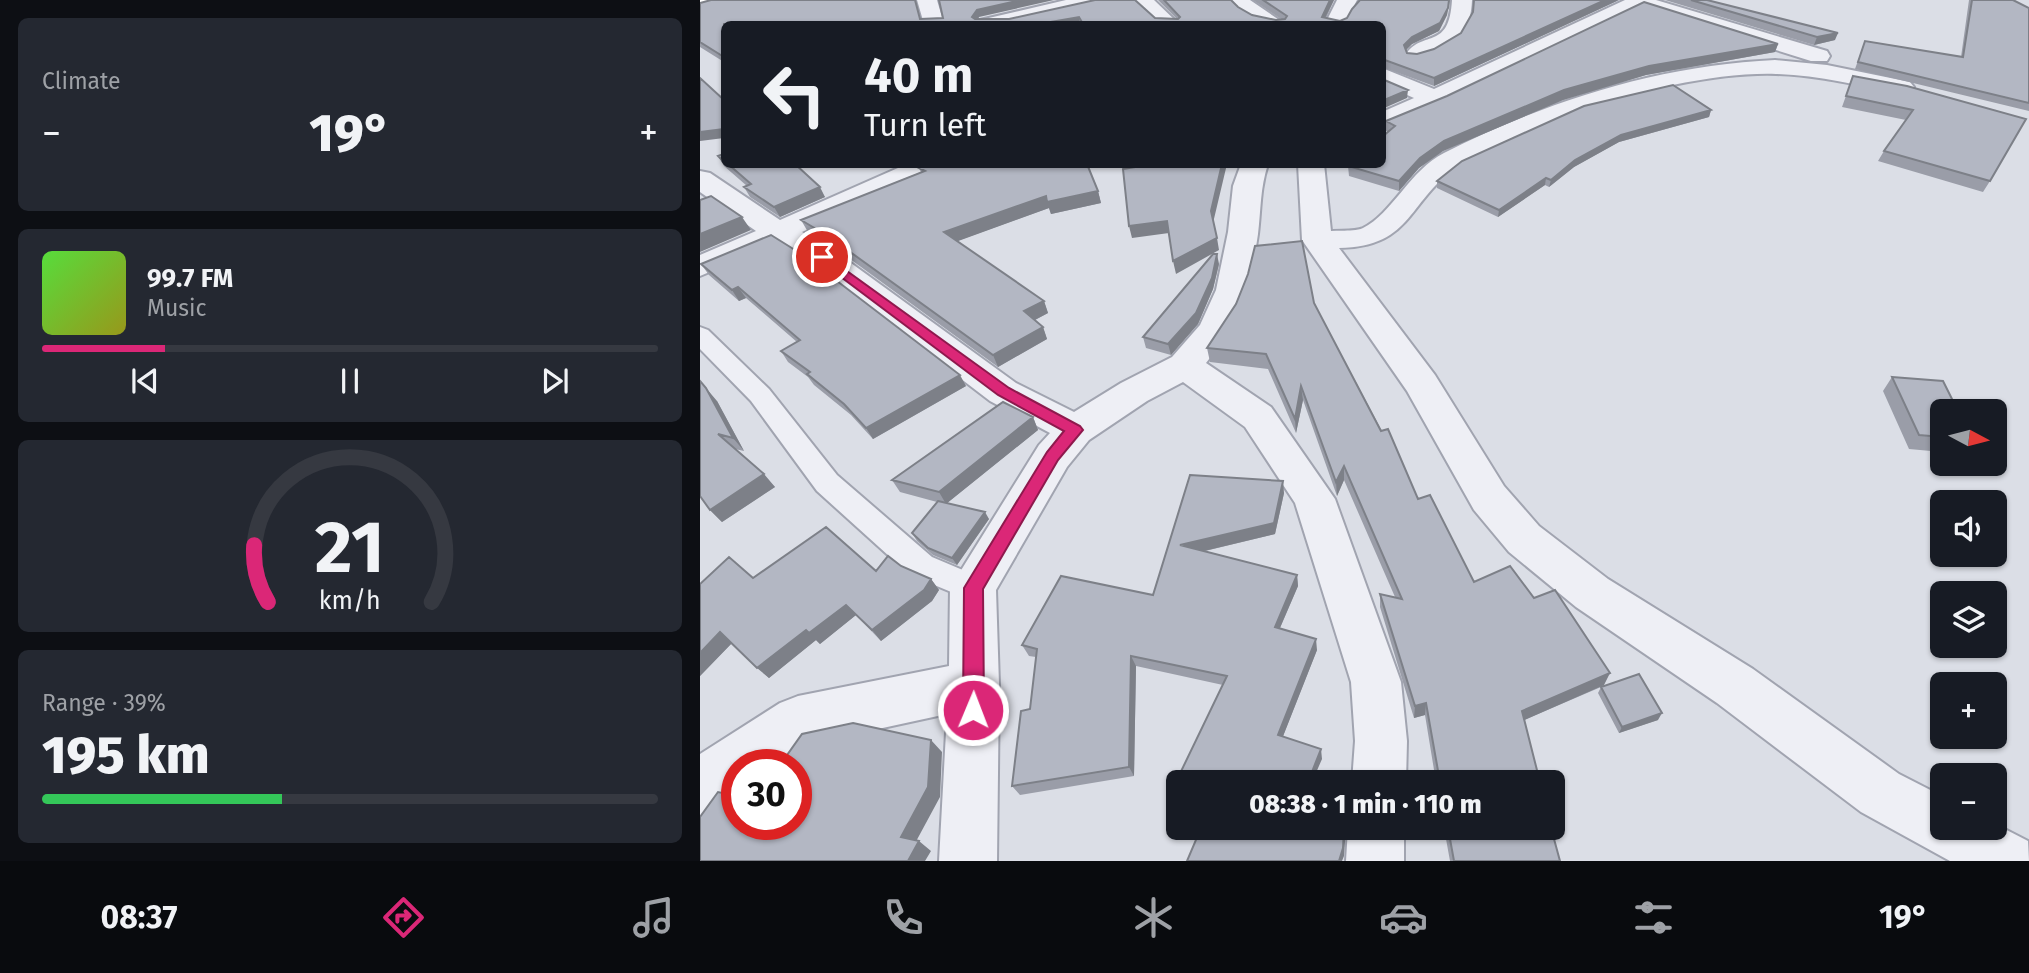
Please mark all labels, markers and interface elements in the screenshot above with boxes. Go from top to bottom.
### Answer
text: 40 m [864,46,973,105]
icon: left [749,49,840,140]
text: Climate [42,67,121,95]
text: 19° [309,102,391,165]
text: Turn left [864,106,986,144]
text: − [42,110,61,156]
text: + [639,110,658,156]
pin [792,227,852,287]
icon: arrive [803,238,841,276]
text: 99.7 FM [147,263,233,294]
text: Music [147,294,207,322]
icon: previous [126,362,164,400]
icon: pause [331,362,369,400]
icon: next [536,362,574,400]
north arrow [1930,399,2007,476]
map controls [1930,399,2007,840]
button: sound [1930,490,2007,567]
text: 21 [315,504,385,591]
button: layers [1930,581,2007,658]
text: km/h [319,586,381,616]
button: + [1930,672,2007,749]
position arrow [936,673,1010,747]
text: Range · 39% [42,689,166,717]
text: 195 km [42,724,210,787]
speed limit sign: 30 [721,749,812,840]
button: − [1930,763,2007,840]
text: 08:38 · 1 min · 110 m [1249,789,1482,820]
icon: directions [379,893,428,942]
icon: music [629,893,678,942]
icon: phone [879,893,928,942]
icon: climate [1129,893,1178,942]
icon: car [1379,893,1428,942]
icon: filters [1629,893,1678,942]
text: 08:37 [101,898,178,936]
text: 19° [1879,898,1928,936]

